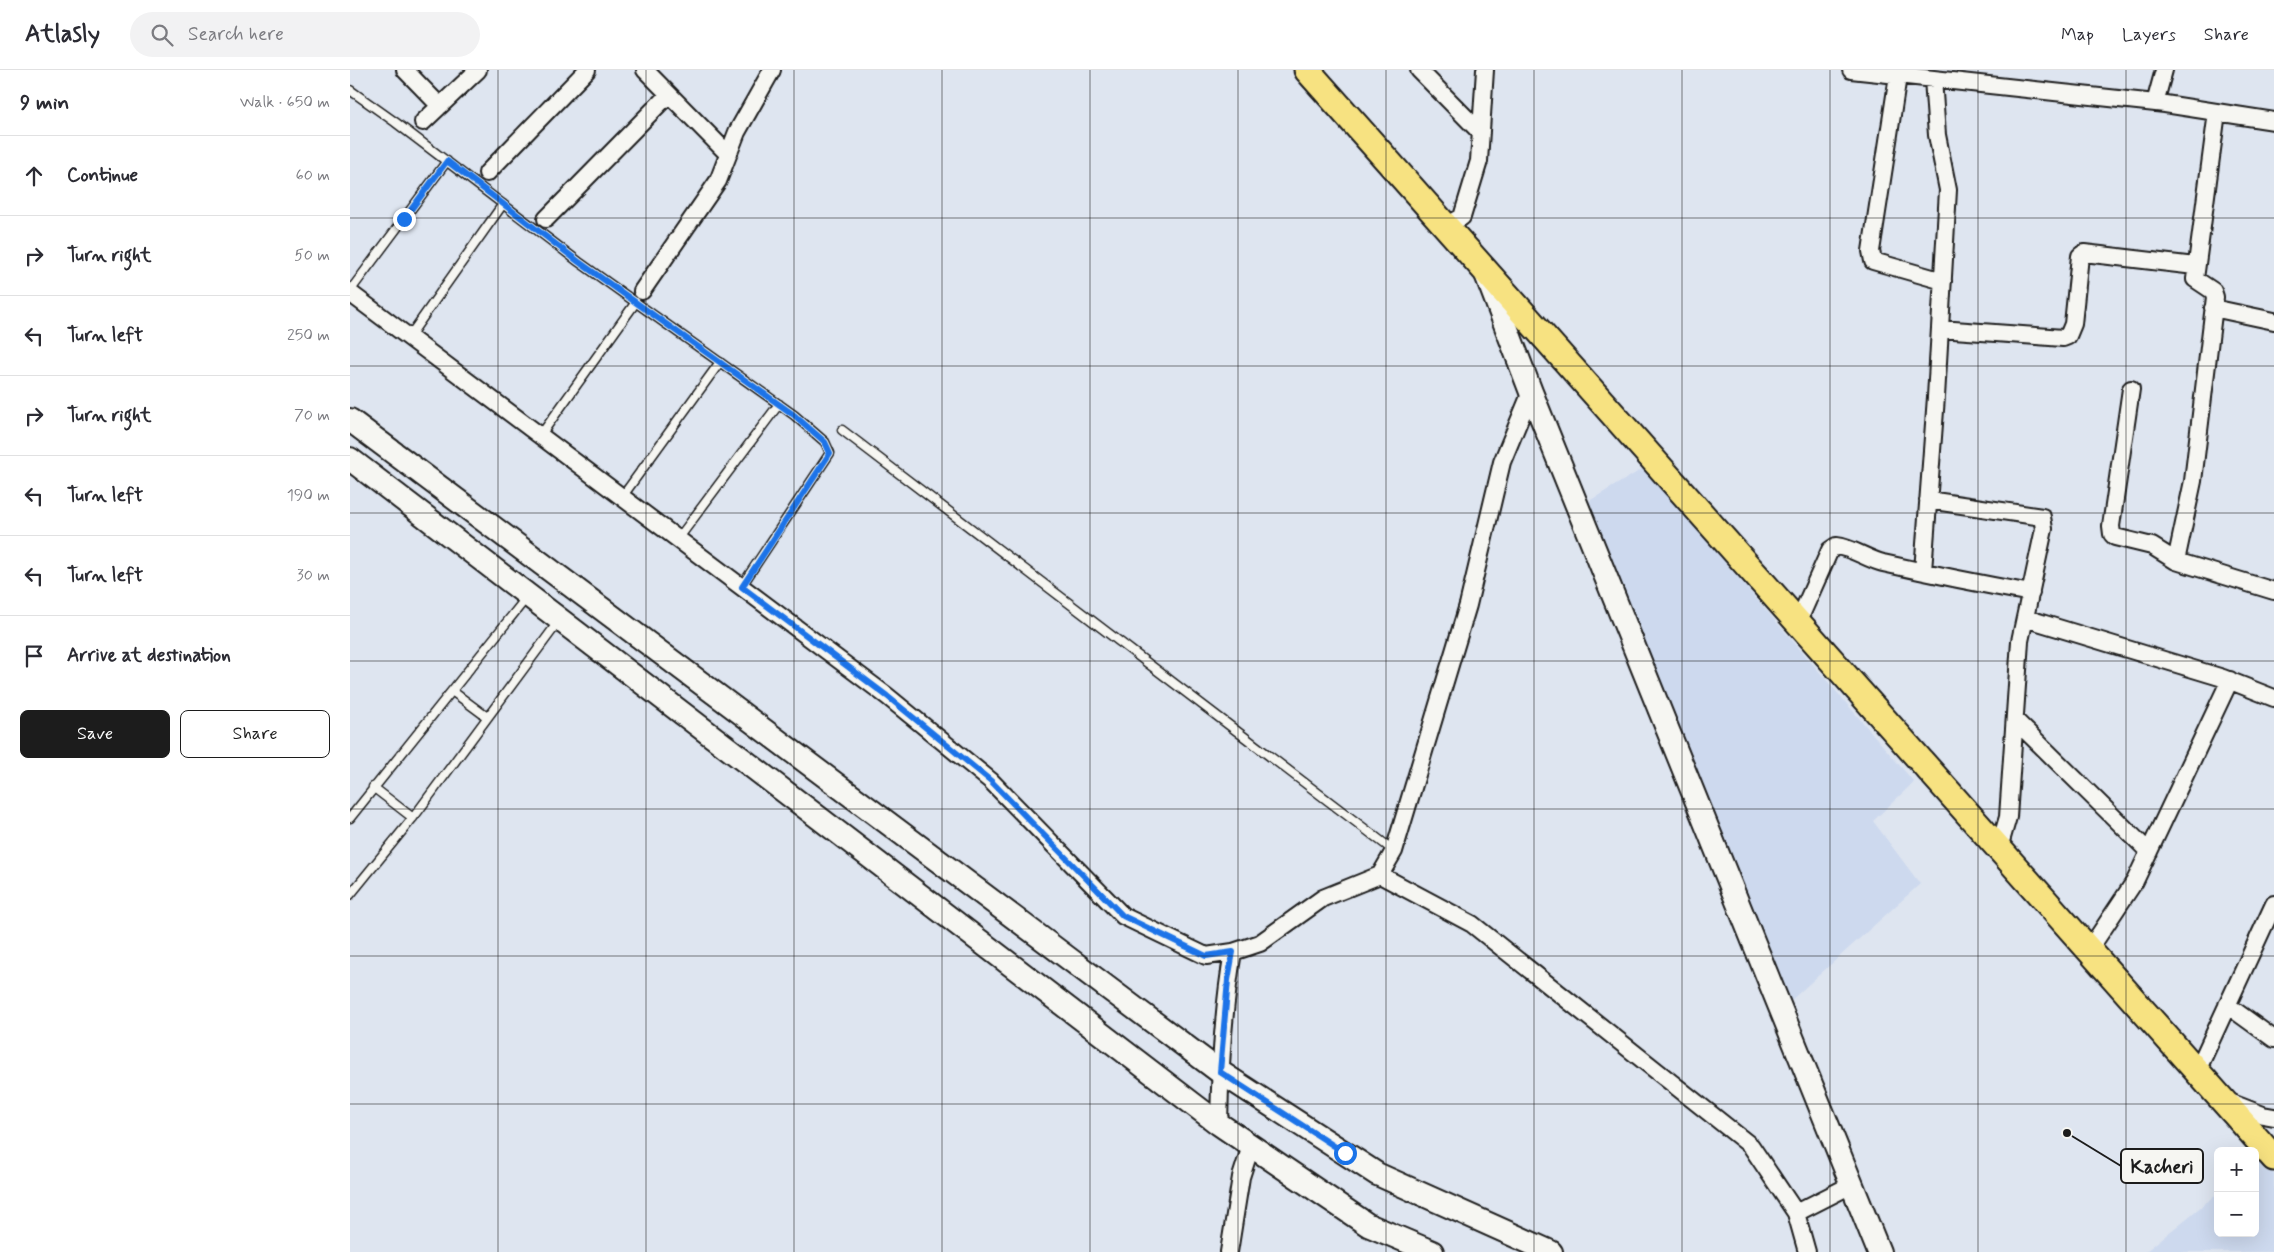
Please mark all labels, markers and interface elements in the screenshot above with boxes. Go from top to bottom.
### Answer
search box [130,12,480,57]
text: Atlasly [25,19,100,50]
icon: search [148,21,176,49]
text: Search here [188,22,284,47]
text: Map [2061,23,2094,47]
text: Layers [2122,23,2176,47]
text: Share [2204,23,2249,47]
text: 9 min [20,89,69,117]
text: Walk · 650 m [240,92,330,113]
icon: ahead [20,162,48,190]
text: Continue [67,163,138,188]
text: 60 m [296,165,330,186]
route end [393,208,416,231]
icon: right [20,242,48,270]
text: Turn right [67,243,151,268]
text: 50 m [294,245,330,266]
icon: left [20,322,48,350]
text: Turn left [67,323,143,348]
text: 250 m [287,325,330,346]
icon: right [20,402,48,430]
text: Turn right [67,403,151,428]
text: 70 m [294,405,330,426]
icon: left [20,482,48,510]
text: Turn left [67,483,143,508]
text: 190 m [287,485,330,506]
icon: left [20,562,48,590]
text: Turn left [67,563,143,588]
text: 30 m [297,565,330,586]
icon: arrive [20,642,48,670]
text: Arrive at destination [67,643,231,668]
button: Save [20,710,170,758]
button: Share [180,710,330,758]
route start [1334,1142,1357,1165]
map controls [2214,1147,2259,1237]
button: + [2214,1147,2259,1192]
callout: Kacheri [2121,1149,2203,1183]
text: Kacheri [2131,1155,2193,1180]
button: − [2214,1192,2259,1237]

